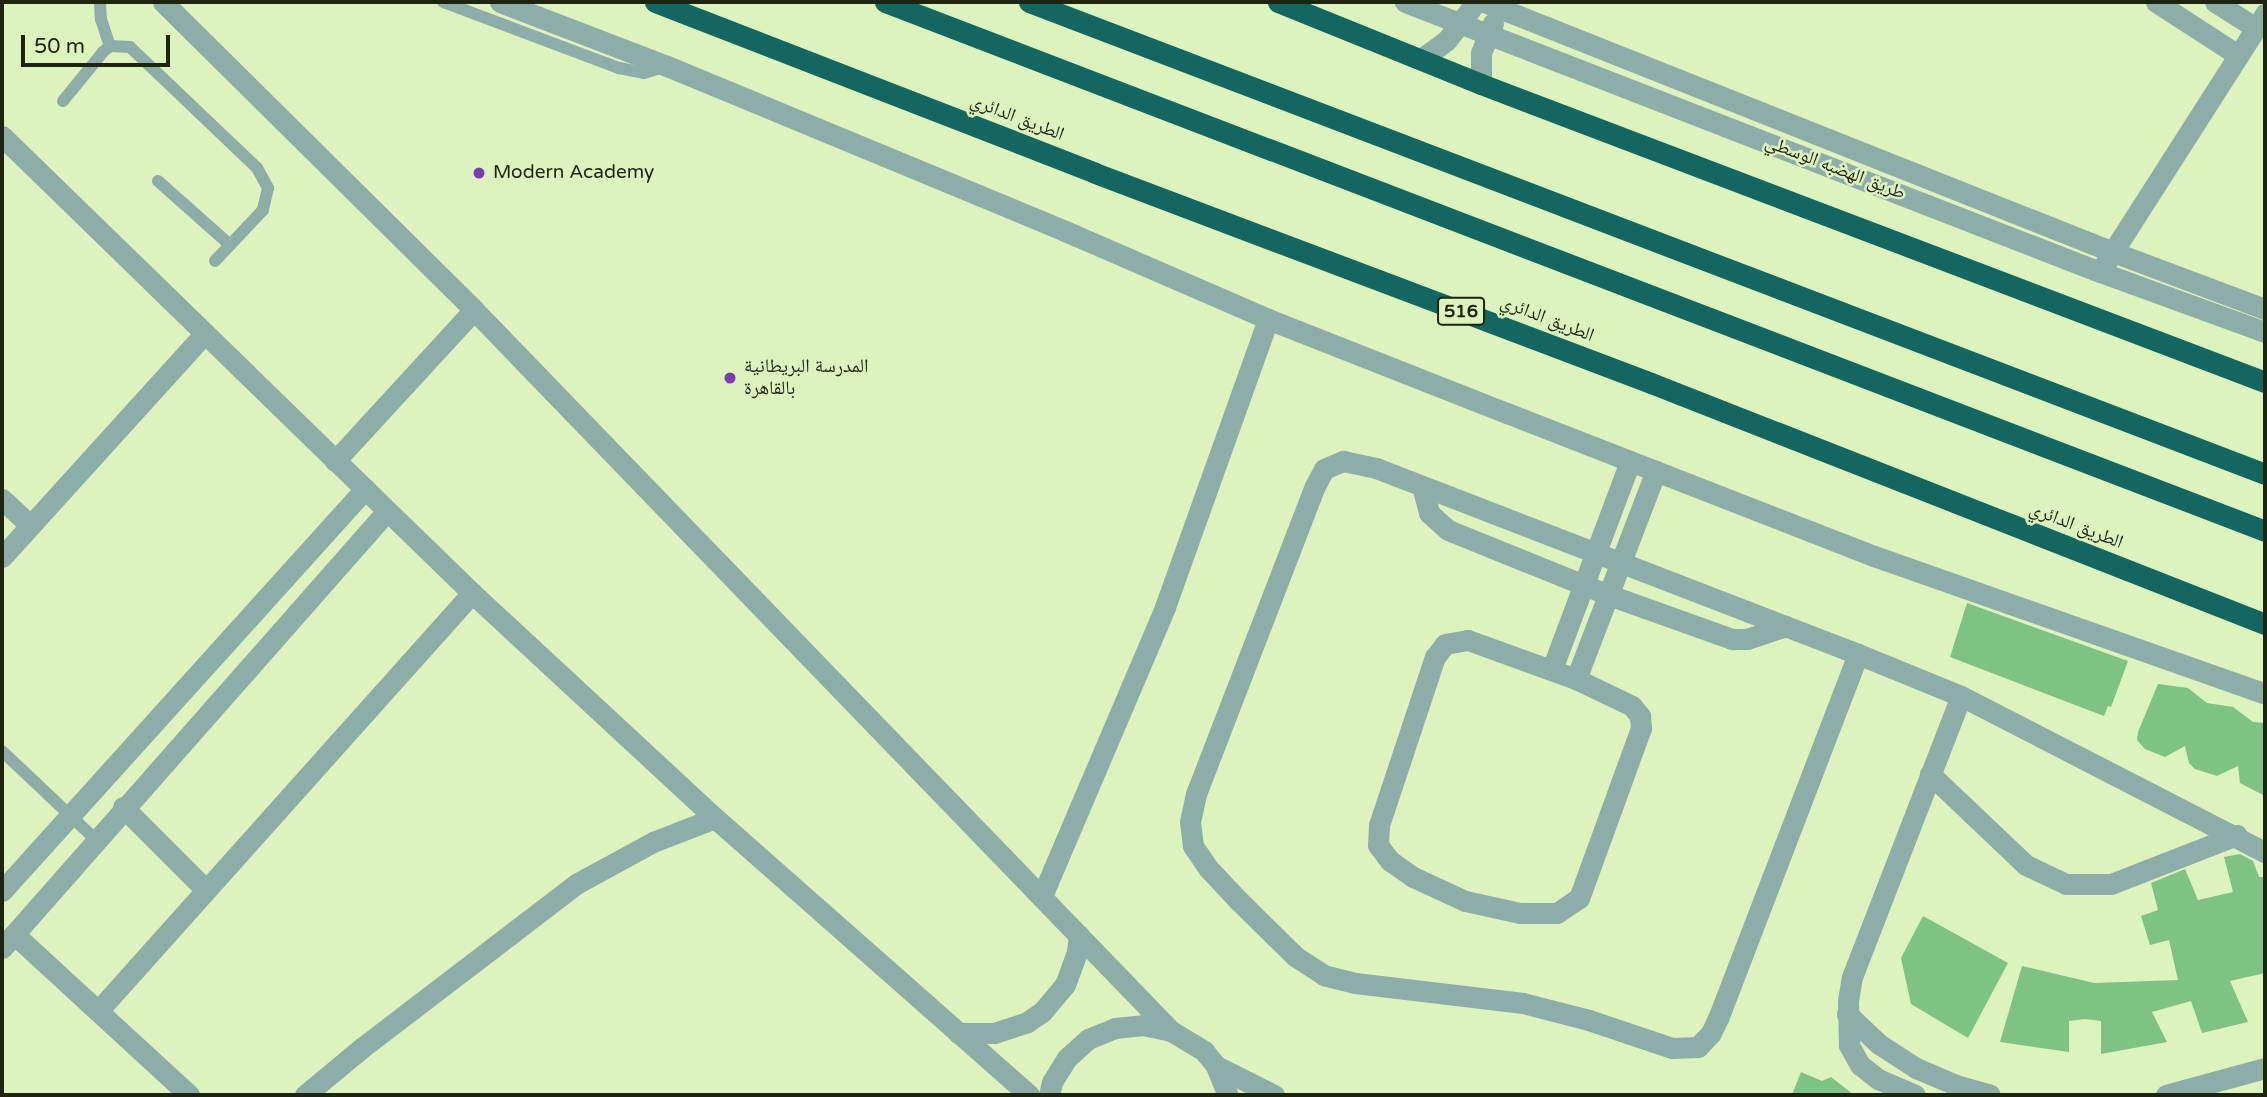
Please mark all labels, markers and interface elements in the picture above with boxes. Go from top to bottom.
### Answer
scale bar [24,21,173,65]
text: 50 m [34,34,85,59]
street label: الطريق الدائري [967,90,1067,146]
street label: طريق الهضبه الوسطي [1762,131,1908,205]
place label: Modern Academy [493,162,654,184]
marker: Modern Academy [471,165,487,181]
street label: الطريق الدائري [1497,291,1597,347]
road number: 516 [1436,296,1486,326]
place label: المدرسة البريطانية بالقاهرة [744,356,868,400]
marker: المدرسة البريطانية بالقاهرة [722,370,738,386]
street label: الطريق الدائري [2026,498,2126,554]

